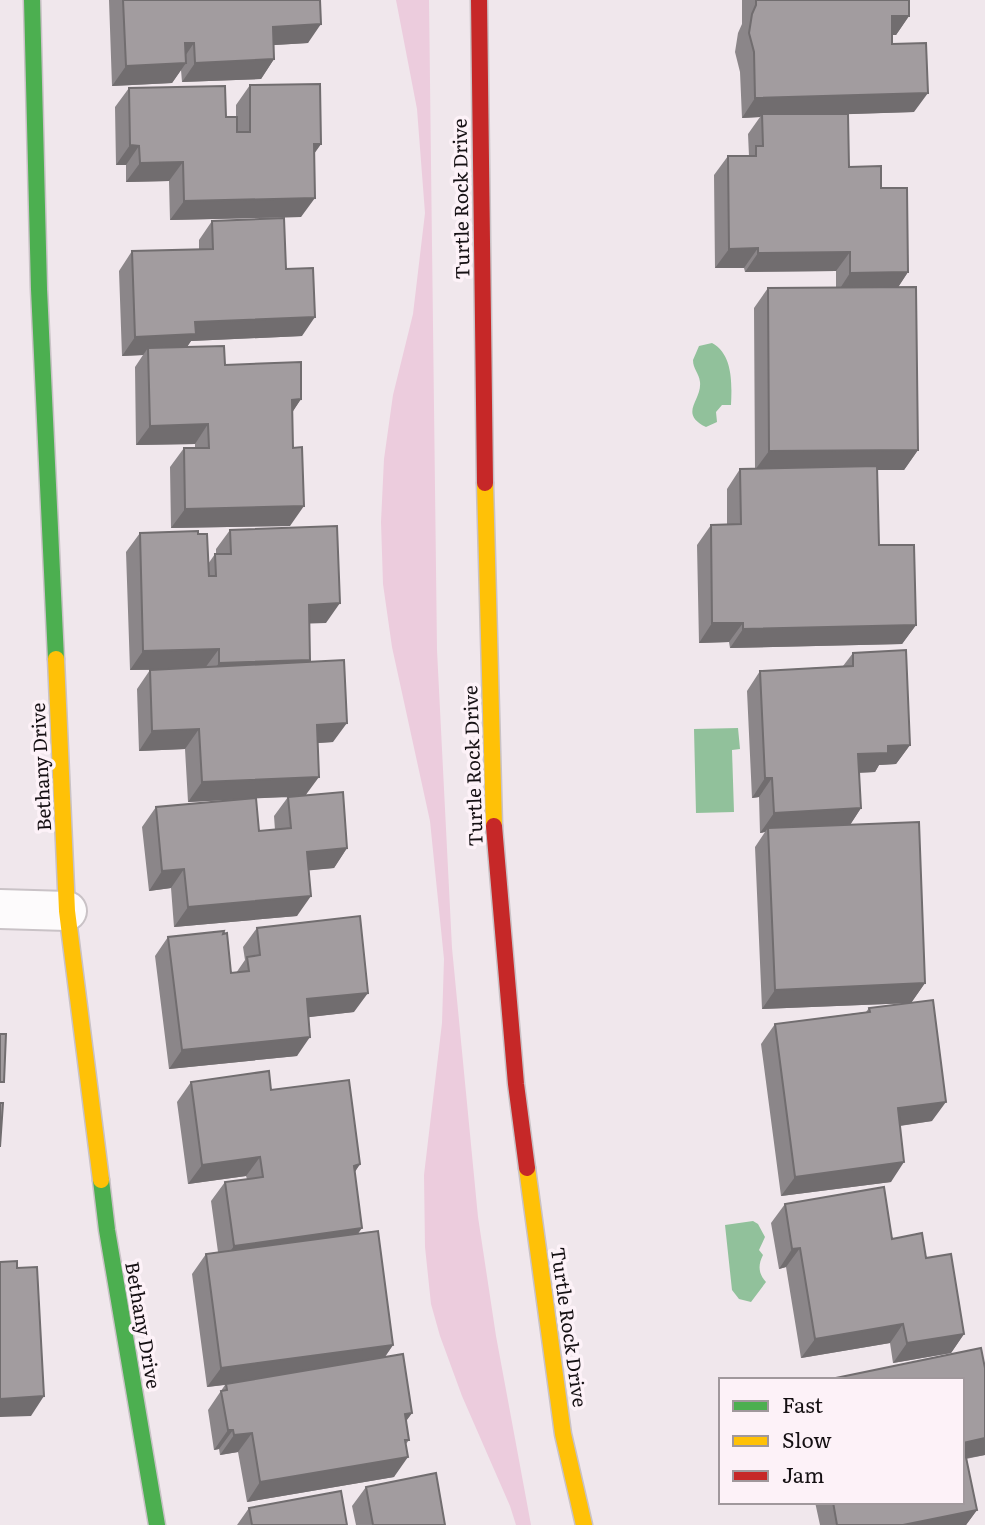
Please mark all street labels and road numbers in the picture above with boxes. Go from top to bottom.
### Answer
street label: Turtle Rock Drive [445,118,475,280]
street label: Turtle Rock Drive [455,685,489,847]
street label: Bethany Drive [23,702,57,832]
street label: Turtle Rock Drive [545,1245,595,1409]
street label: Bethany Drive [119,1259,169,1391]

